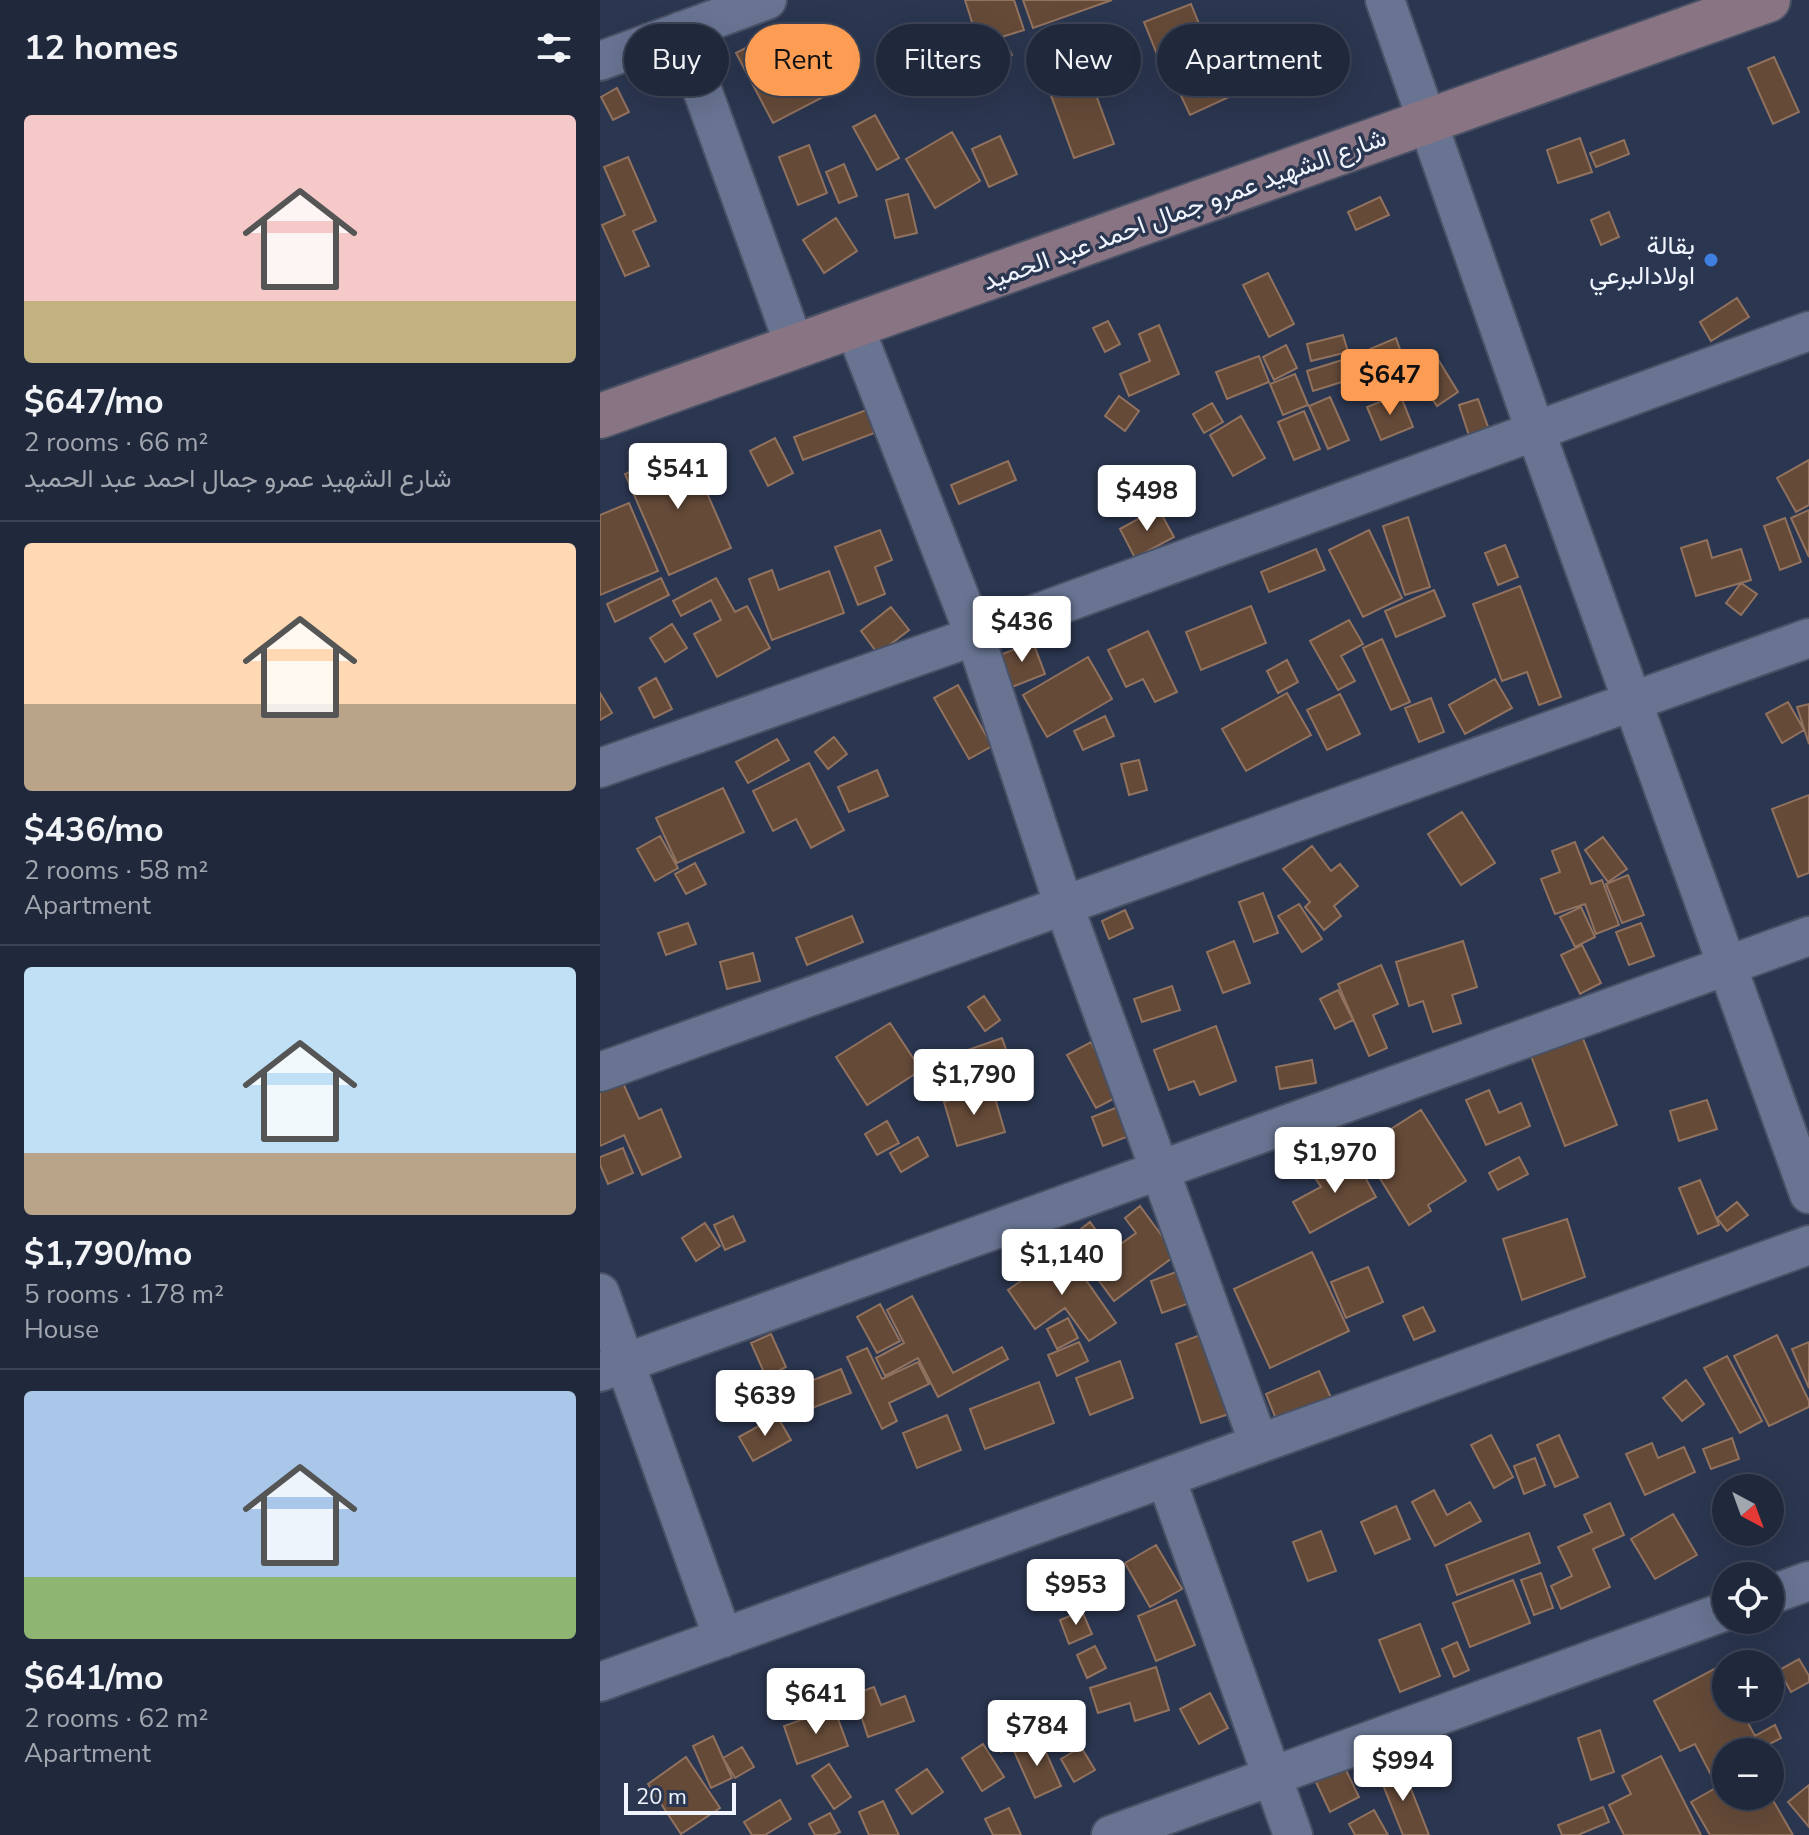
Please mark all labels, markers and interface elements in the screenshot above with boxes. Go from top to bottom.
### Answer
chip: Buy [624,24,729,96]
chip: Rent [745,24,860,96]
chip: Filters [876,24,1010,96]
chip: New [1026,24,1141,96]
chip: Apartment [1157,24,1350,96]
text: 12 homes [24,25,178,71]
icon: filters [532,26,576,70]
street label: شارع الشهيد عمرو جمال احمد عبد الحميد [977,120,1391,299]
icon: home [228,167,372,311]
place label: بقالة اولادالبرعي [1589,228,1695,296]
marker: بقالة اولادالبرعي [1702,251,1720,269]
pin: $647 [1343,349,1437,417]
text: $647 [1359,357,1421,392]
text: $647/mo [24,379,164,425]
text: 2 rooms · 66 m² [24,425,208,460]
pin: $541 [631,443,725,511]
text: $541 [647,451,709,486]
text: شارع الشهيد عمرو جمال احمد عبد الحميد [24,461,451,496]
pin: $498 [1100,465,1194,533]
text: $498 [1116,473,1178,508]
icon: home [228,595,372,739]
pin: $436 [975,596,1069,664]
text: $436 [991,604,1053,639]
text: $436/mo [24,807,164,853]
text: 2 rooms · 58 m² [24,853,208,888]
text: Apartment [24,888,151,923]
icon: home [228,1019,372,1163]
pin: $1,790 [909,1049,1039,1117]
text: $1,790 [932,1057,1016,1092]
pin: $1,970 [1270,1127,1400,1195]
text: $1,970 [1293,1135,1377,1170]
pin: $1,140 [997,1229,1127,1297]
text: $1,790/mo [24,1231,192,1277]
text: $1,140 [1020,1237,1104,1272]
text: 5 rooms · 178 m² [24,1277,224,1312]
text: House [24,1312,99,1347]
pin: $639 [718,1370,812,1438]
text: $639 [734,1378,796,1413]
icon: home [228,1443,372,1587]
north arrow [1712,1474,1784,1546]
map controls [1712,1474,1784,1810]
pin: $953 [1029,1559,1123,1627]
button: locate [1712,1562,1784,1634]
text: $953 [1045,1567,1107,1602]
button: + [1712,1650,1784,1722]
text: $641/mo [24,1655,164,1701]
pin: $641 [769,1668,863,1736]
text: $641 [785,1676,847,1711]
pin: $784 [990,1700,1084,1768]
text: 2 rooms · 62 m² [24,1701,208,1736]
text: $784 [1006,1708,1068,1743]
pin: $994 [1356,1735,1450,1803]
text: Apartment [24,1736,151,1771]
button: − [1712,1738,1784,1810]
text: $994 [1372,1743,1434,1778]
scale bar [624,1779,736,1815]
text: 20 m [636,1782,687,1812]

